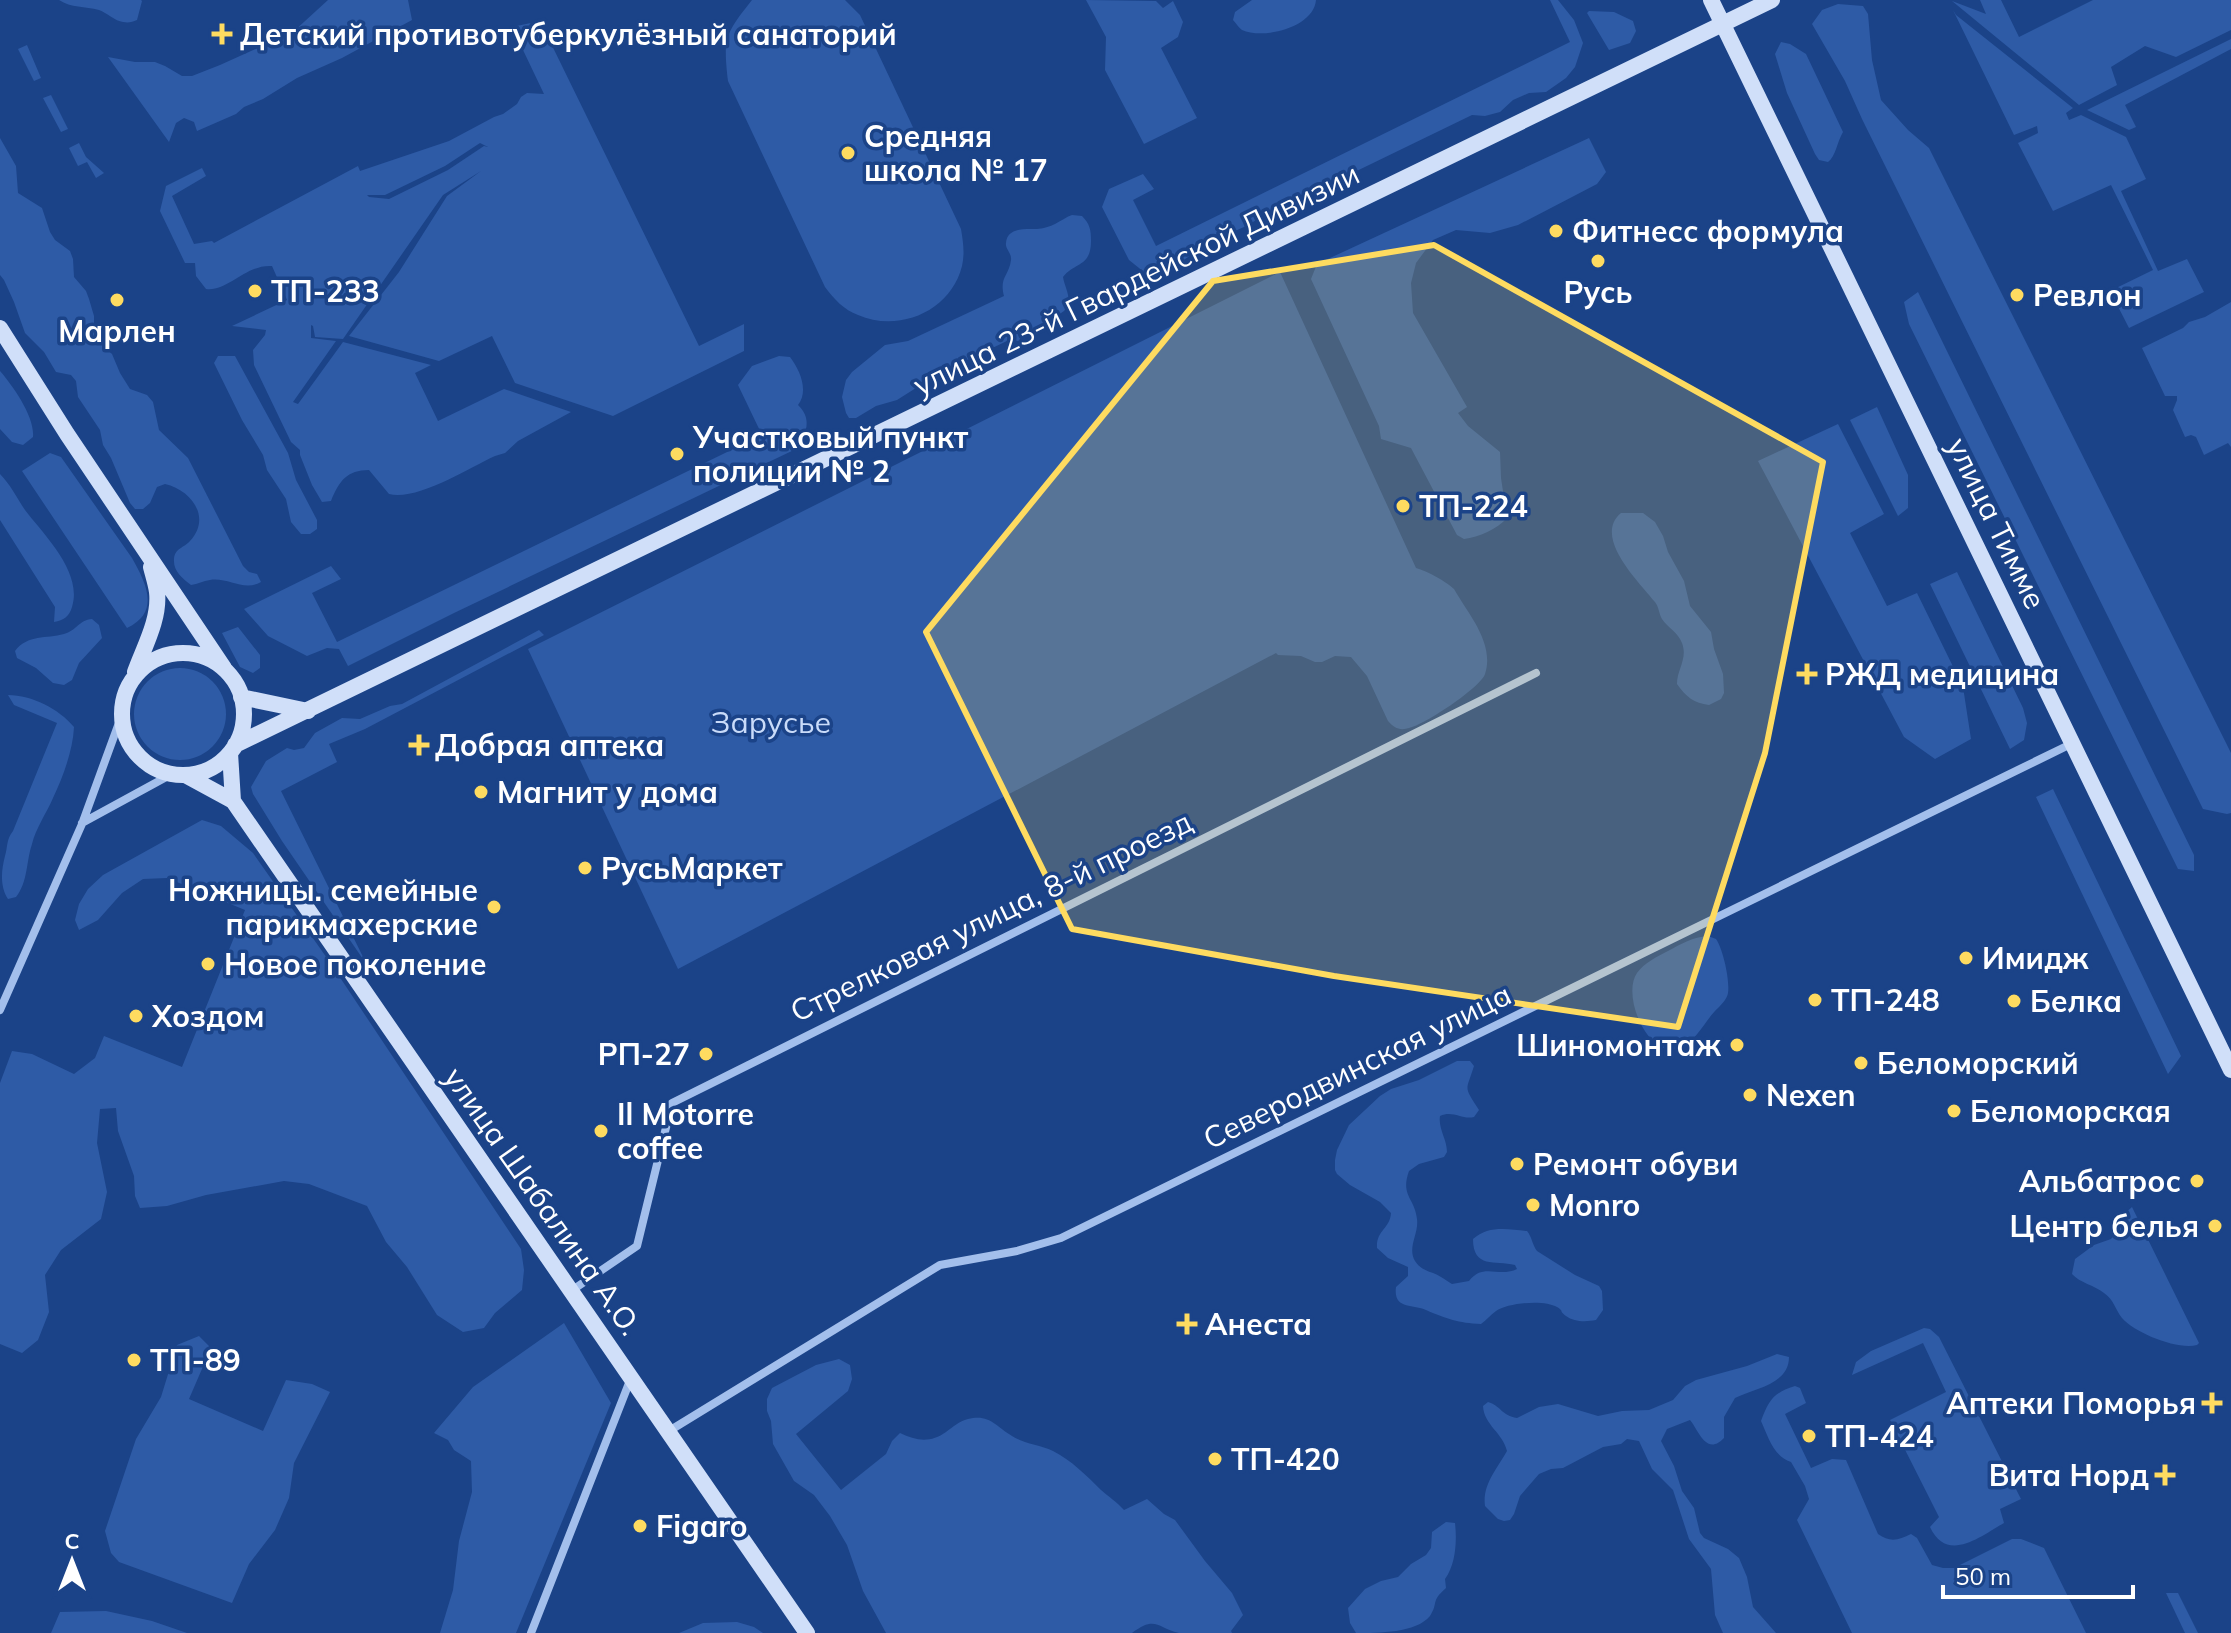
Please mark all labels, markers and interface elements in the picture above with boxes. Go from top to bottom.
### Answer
place label: Детский противотуберкулёзный санаторий [240,15,897,53]
marker: Детский противотуберкулёзный санаторий [211,23,233,45]
place label: Средняя школа № 17 [864,117,1048,189]
marker: Средняя школа № 17 [839,144,857,162]
street label: улица 23-й Гвардейской Дивизии [907,154,1365,404]
place label: Фитнесс формула [1572,212,1844,250]
marker: Фитнесс формула [1547,222,1565,240]
marker: Русь [1589,252,1607,270]
place label: ТП-233 [271,272,380,310]
place label: Русь [1564,273,1632,311]
place label: Ревлон [2033,276,2142,314]
marker: ТП-233 [246,282,264,300]
marker: Ревлон [2008,286,2026,304]
marker: Марлен [108,291,126,309]
place label: Марлен [58,312,176,350]
place label: Участковый пункт полиции № 2 [692,418,969,490]
street label: улица Тимме [1939,431,2055,615]
marker: Участковый пункт полиции № 2 [668,445,686,463]
place label: ТП-224 [1419,487,1528,525]
marker: ТП-224 [1394,497,1412,515]
place label: РЖД медицина [1825,655,2059,693]
marker: РЖД медицина [1796,663,1818,685]
park label: Зарусье [711,703,831,741]
place label: Добрая аптека [435,726,664,764]
marker: Добрая аптека [410,736,428,754]
place label: Магнит у дома [497,773,718,811]
marker: Магнит у дома [472,783,490,801]
street label: Стрелковая улица, 8-й проезд [784,802,1198,1030]
place label: РусьМаркет [601,849,783,887]
marker: РусьМаркет [576,859,594,877]
place label: Ножницы. семейные парикмахерские [168,871,478,943]
marker: Ножницы. семейные парикмахерские [485,898,503,916]
place label: Имидж [1982,939,2089,977]
place label: Новое поколение [224,945,487,983]
marker: Имидж [1957,949,1975,967]
marker: Новое поколение [199,955,217,973]
street label: Северодвинская улица [1197,975,1517,1157]
place label: ТП-248 [1831,981,1940,1019]
place label: Белка [2030,982,2122,1020]
marker: ТП-248 [1806,991,1824,1009]
marker: Белка [2005,992,2023,1010]
place label: Хоздом [151,997,264,1035]
marker: Хоздом [127,1007,145,1025]
place label: Шиномонтаж [1516,1026,1722,1064]
place label: РП-27 [598,1035,690,1073]
marker: Шиномонтаж [1728,1036,1746,1054]
place label: Беломорский [1877,1044,2079,1082]
marker: РП-27 [697,1045,715,1063]
marker: Беломорский [1852,1054,1870,1072]
street label: улица Шабалина А.О. [436,1059,650,1343]
place label: Nexen [1766,1076,1856,1114]
marker: Nexen [1741,1086,1759,1104]
place label: Беломорская [1970,1092,2171,1130]
place label: Il Motorre coffee [617,1095,754,1167]
marker: Беломорская [1945,1102,1963,1120]
marker: Il Motorre coffee [592,1122,610,1140]
place label: Ремонт обуви [1533,1145,1738,1183]
marker: Ремонт обуви [1508,1155,1526,1173]
place label: Альбатрос [2019,1162,2181,1200]
marker: Альбатрос [2188,1172,2206,1190]
place label: Monro [1549,1186,1640,1224]
marker: Monro [1524,1196,1542,1214]
place label: Центр белья [2010,1207,2199,1245]
marker: Центр белья [2206,1217,2224,1235]
place label: Анеста [1205,1305,1312,1343]
marker: Анеста [1176,1313,1198,1335]
place label: ТП-89 [150,1341,241,1379]
marker: ТП-89 [125,1351,143,1369]
place label: Аптеки Поморья [1946,1384,2196,1422]
marker: Аптеки Поморья [2203,1394,2221,1412]
place label: ТП-424 [1825,1417,1934,1455]
marker: ТП-424 [1800,1427,1818,1445]
place label: ТП-420 [1231,1440,1340,1478]
marker: ТП-420 [1206,1450,1224,1468]
place label: Вита Норд [1989,1456,2149,1494]
marker: Вита Норд [2156,1466,2174,1484]
place label: Figaro [656,1507,748,1545]
marker: Figaro [631,1517,649,1535]
north arrow [32,1521,112,1601]
text: С [64,1527,80,1555]
scale bar [1943,1549,2133,1599]
text: 50 m [1955,1561,2011,1591]

